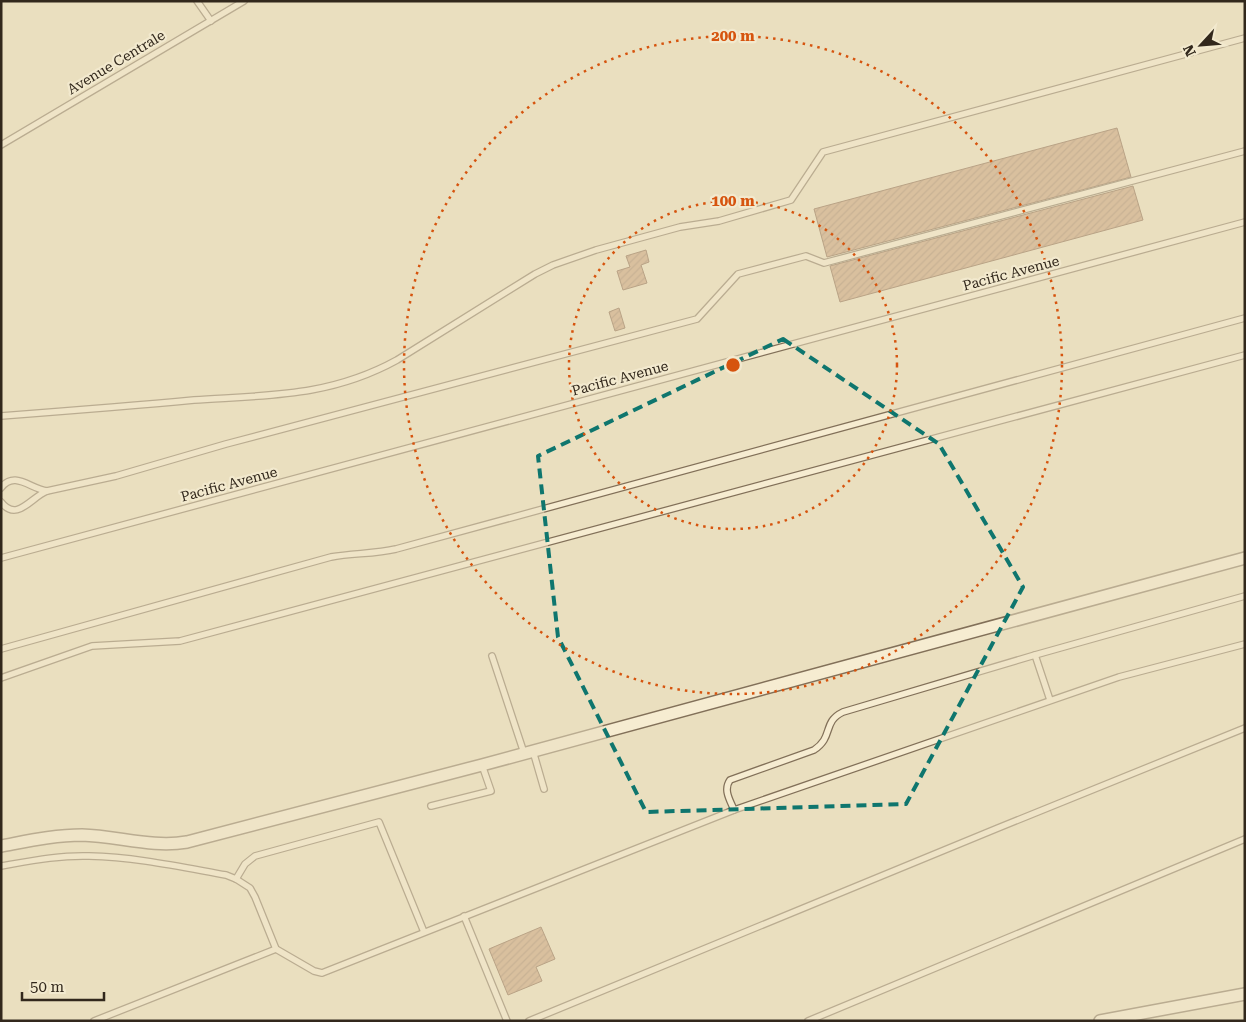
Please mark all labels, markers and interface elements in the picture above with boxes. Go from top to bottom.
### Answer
north arrow [1176,20,1226,70]
street label: Avenue Centrale [64,26,168,97]
text: 200 m [711,27,755,45]
text: N [1180,42,1199,59]
text: 100 m [711,192,755,210]
street label: Pacific Avenue [961,252,1061,294]
centre of rings [724,356,742,374]
street label: Pacific Avenue [570,357,670,399]
street label: Pacific Avenue [179,463,279,505]
scale bar [22,970,105,1002]
text: 50 m [30,978,65,996]

